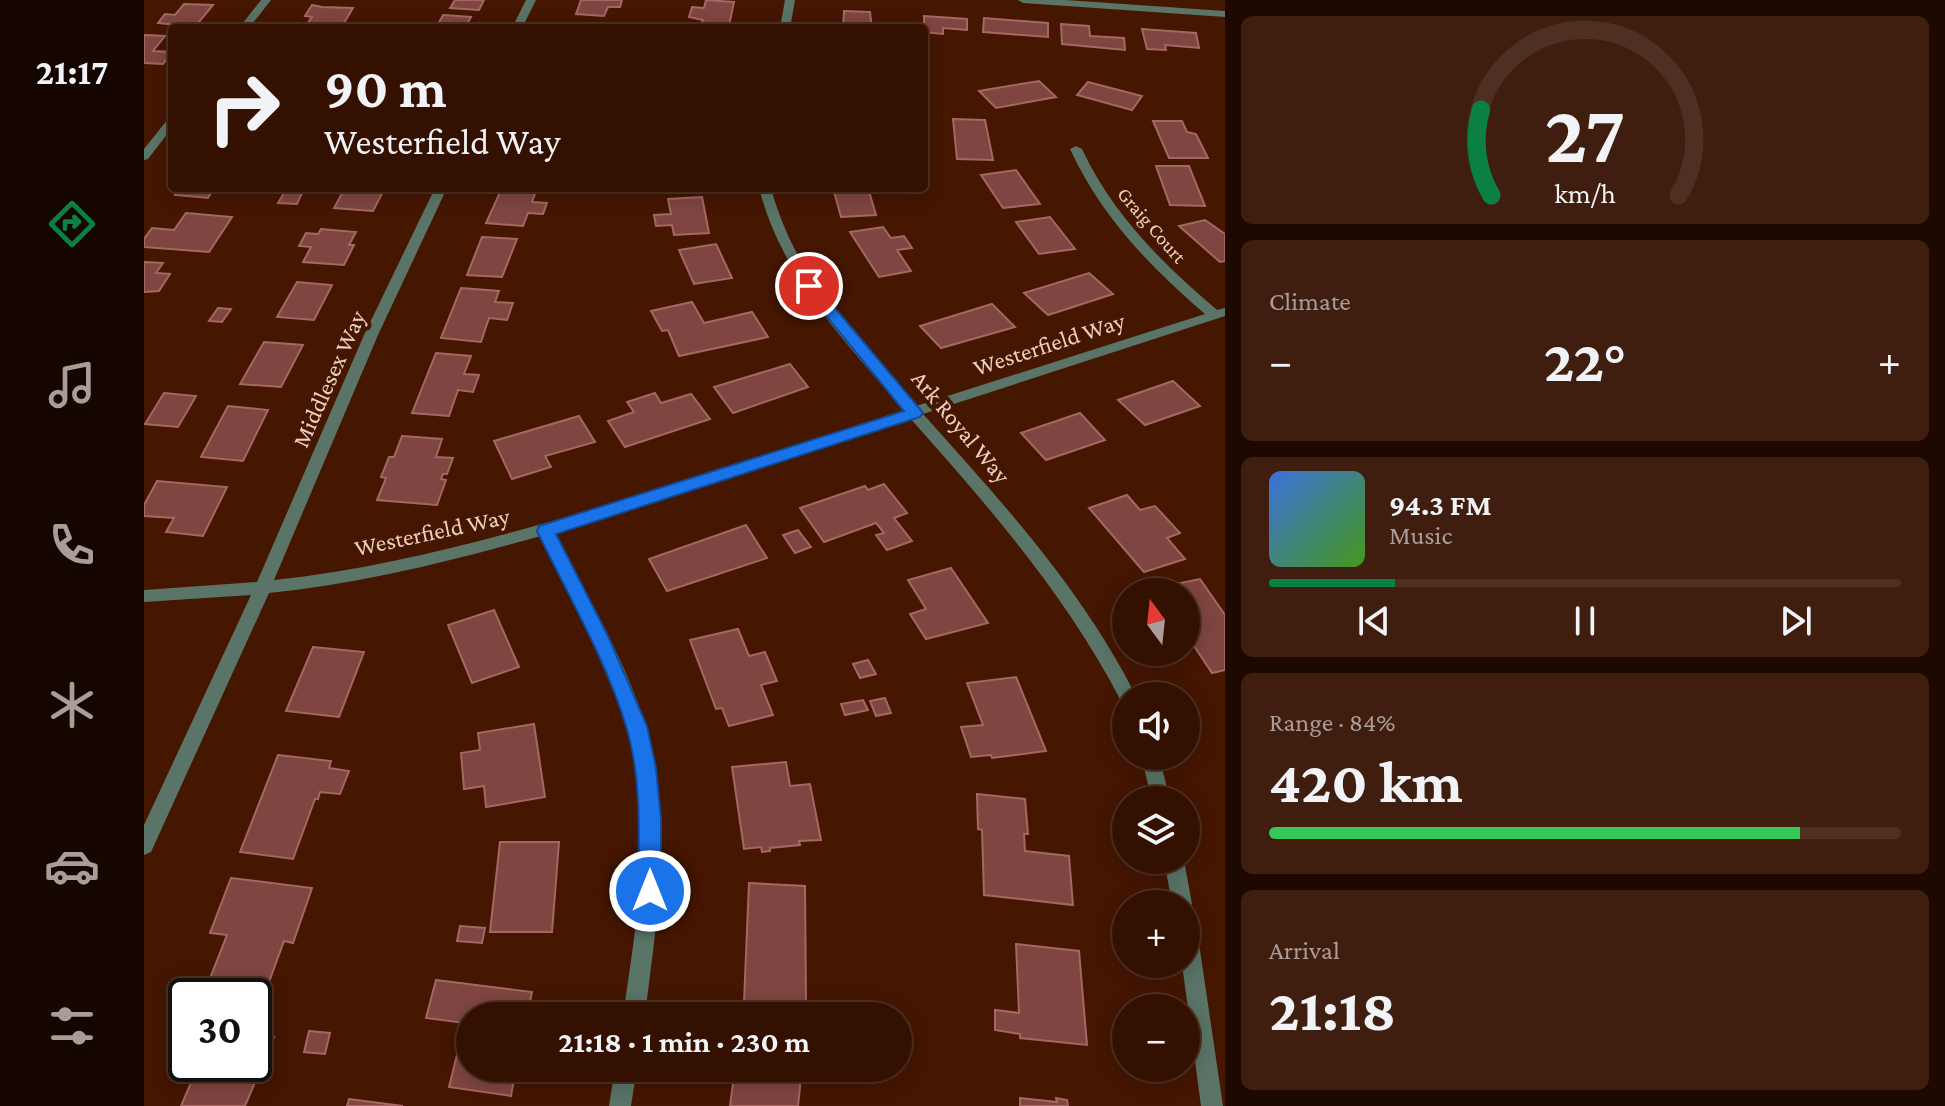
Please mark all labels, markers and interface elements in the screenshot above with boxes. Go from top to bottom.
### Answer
text: 21:17 [36,52,108,92]
icon: right [192,56,296,160]
text: 90 m [324,57,447,119]
text: 27 [1545,87,1625,180]
text: Westerfield Way [324,122,561,162]
text: km/h [1554,177,1616,209]
street label: Graig Court [1112,183,1191,268]
icon: directions [44,196,100,252]
pin [775,252,843,320]
icon: arrive [787,264,831,308]
text: Climate [1269,287,1351,316]
street label: Middlesex Way [286,305,371,451]
street label: Westerfield Way [970,306,1129,381]
text: 22° [1544,327,1626,394]
text: − [1269,337,1292,385]
text: + [1878,337,1901,385]
icon: music [44,357,100,413]
street label: Ark Royal Way [906,365,1017,489]
text: 94.3 FM [1389,488,1492,521]
street label: Westerfield Way [352,502,513,561]
icon: phone [44,517,100,573]
text: Music [1389,521,1452,550]
north arrow [1112,578,1200,666]
map controls [1112,578,1200,1082]
icon: previous [1352,599,1396,643]
icon: pause [1563,599,1607,643]
icon: next [1774,599,1818,643]
icon: climate [44,677,100,733]
button: sound [1112,682,1200,770]
text: Range · 84% [1269,708,1396,737]
text: 420 km [1269,748,1463,815]
button: layers [1112,786,1200,874]
icon: car [44,838,100,894]
position arrow [608,849,692,933]
button: + [1112,890,1200,978]
text: Arrival [1269,936,1340,965]
text: 21:18 [1269,976,1396,1043]
speed limit sign: 30 [168,978,272,1082]
button: − [1112,994,1200,1082]
icon: filters [44,998,100,1054]
text: 21:18 · 1 min · 230 m [558,1025,810,1058]

